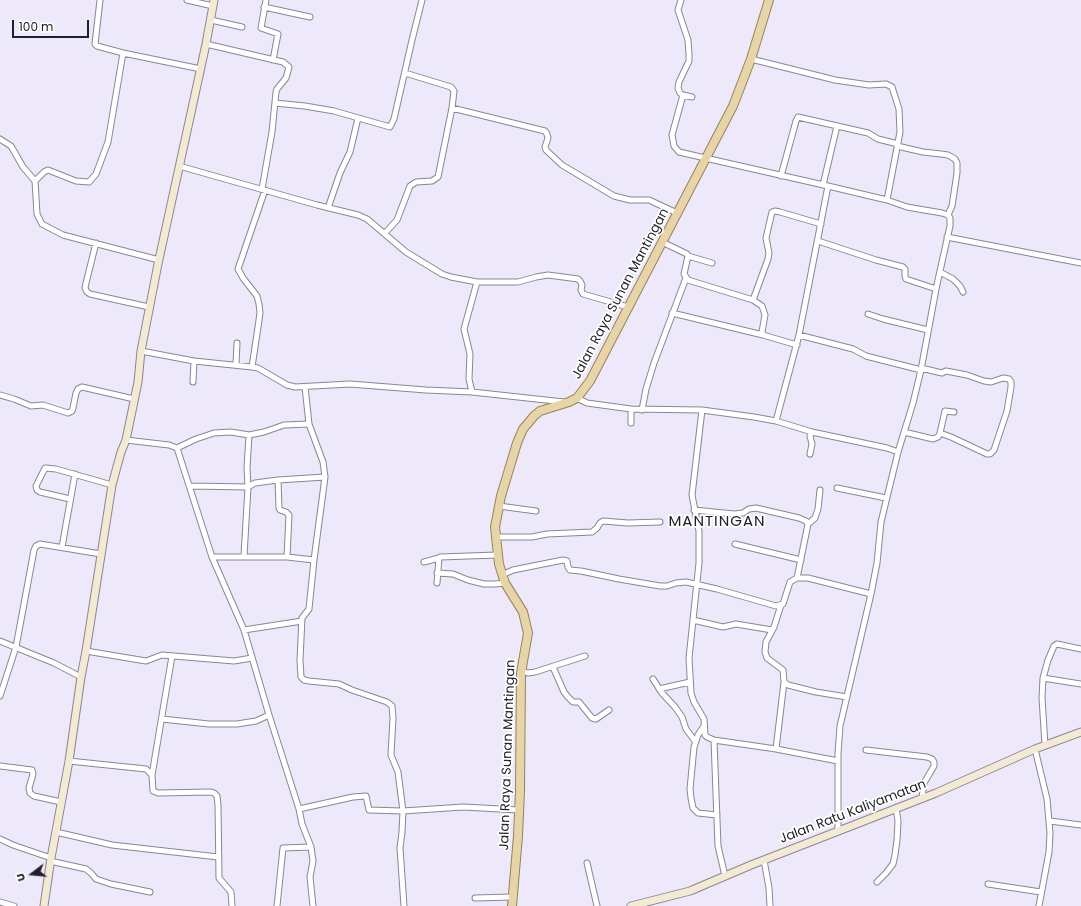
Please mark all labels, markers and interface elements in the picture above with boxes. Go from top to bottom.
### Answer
scale bar [14,12,91,38]
text: 100 m [19,18,53,35]
street label: Jalan Raya Sunan Mantingan [569,206,673,382]
district label: MANTINGAN [668,513,766,531]
street label: Jalan Raya Sunan Mantingan [497,659,519,851]
street label: Jalan Ratu Kaliyamatan [777,777,929,847]
north arrow [12,854,52,894]
text: U [12,871,29,883]

